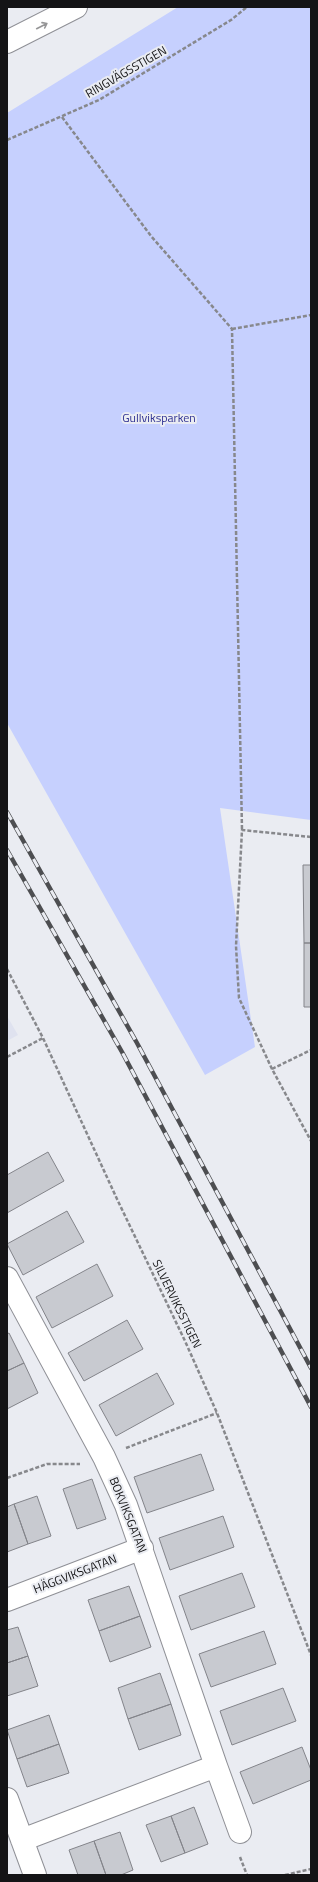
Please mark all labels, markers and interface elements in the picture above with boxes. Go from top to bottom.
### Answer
one-way arrow [36,22,48,29]
street label: RINGVÄGSSTIGEN [82,41,170,103]
park label: Gullviksparken [122,408,196,427]
street label: SILVERVIKSSTIGEN [148,1256,207,1351]
street label: BOKVIKSGATAN [105,1474,152,1556]
street label: HÄGGVIKSGATAN [30,1549,119,1598]

